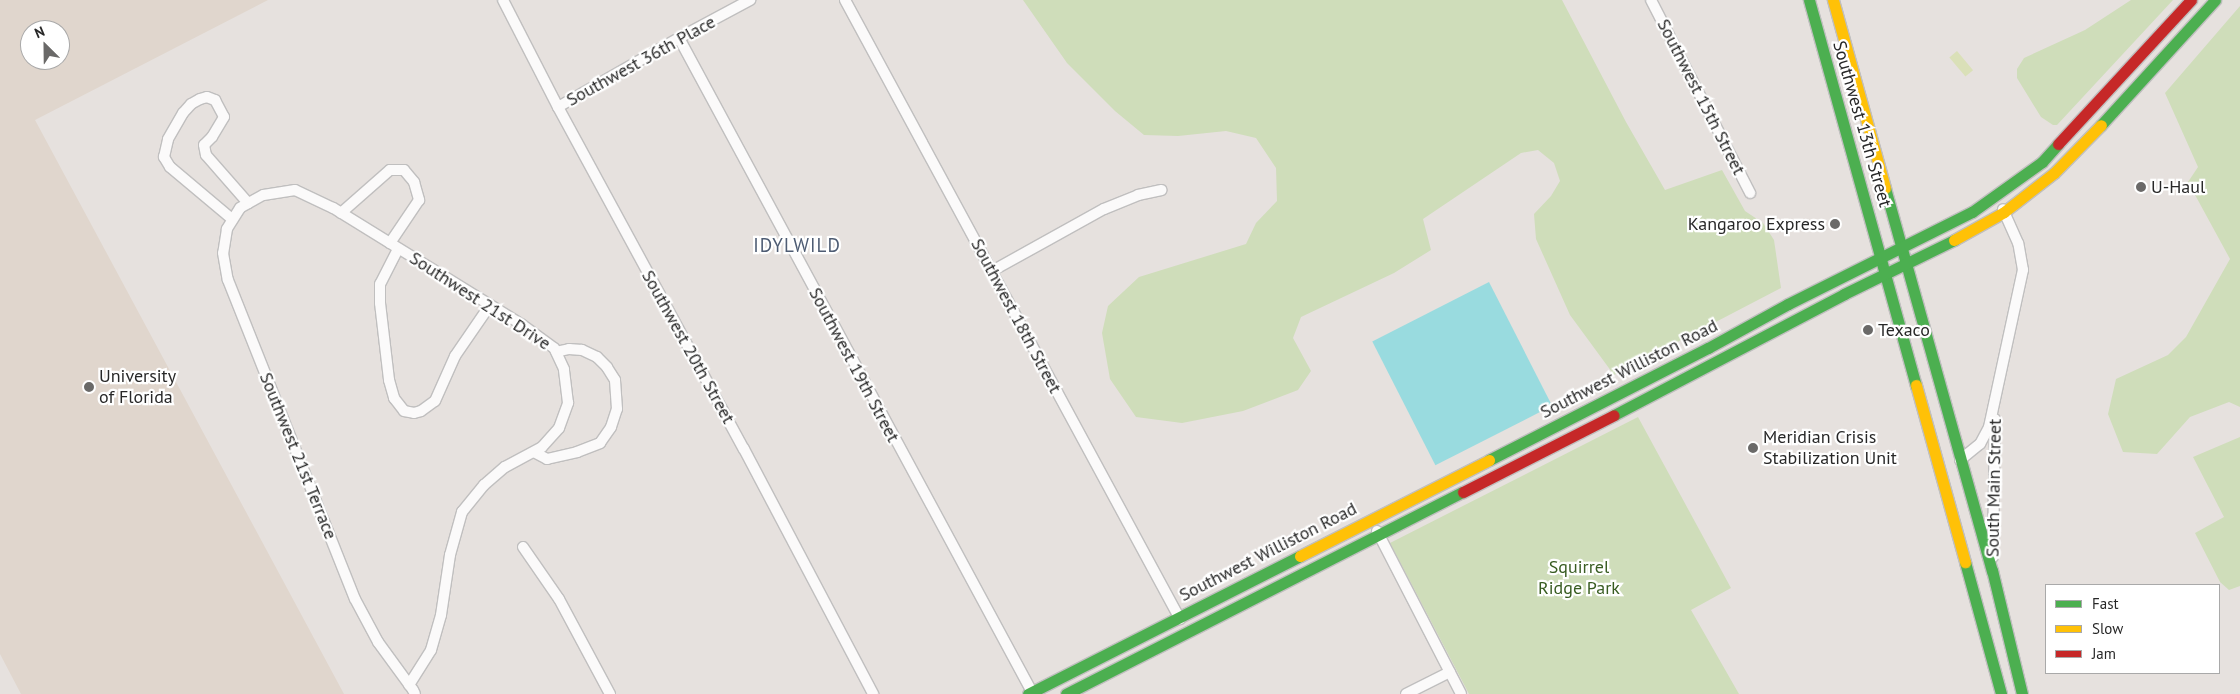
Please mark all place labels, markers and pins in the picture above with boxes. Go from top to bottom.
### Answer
place label: U-Haul [2151,176,2205,198]
marker: U-Haul [2135,181,2147,193]
place label: Kangaroo Express [1688,213,1825,235]
marker: Kangaroo Express [1829,218,1841,230]
place label: Texaco [1878,319,1930,341]
marker: Texaco [1862,324,1874,336]
place label: University of Florida [99,366,176,408]
marker: University of Florida [83,381,95,393]
place label: Meridian Crisis Stabilization Unit [1763,427,1897,469]
marker: Meridian Crisis Stabilization Unit [1747,442,1759,454]

